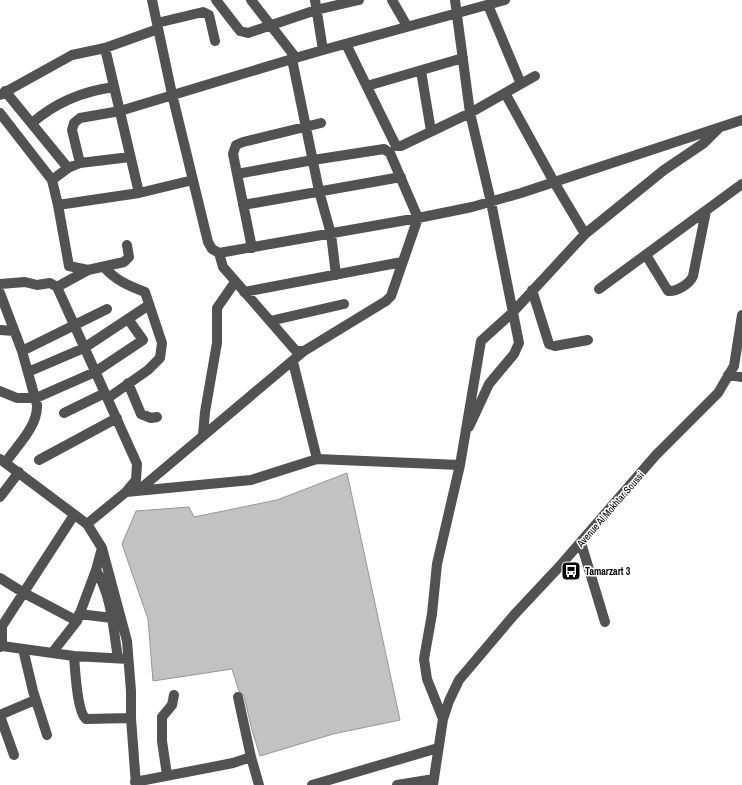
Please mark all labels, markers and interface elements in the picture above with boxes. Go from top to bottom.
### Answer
street label: Avenue Al Mokhtar Soussi [573,469,647,551]
bus stop icon: Tamarzart 3 [560,560,582,582]
place label: Tamarzart 3 [585,565,631,578]

